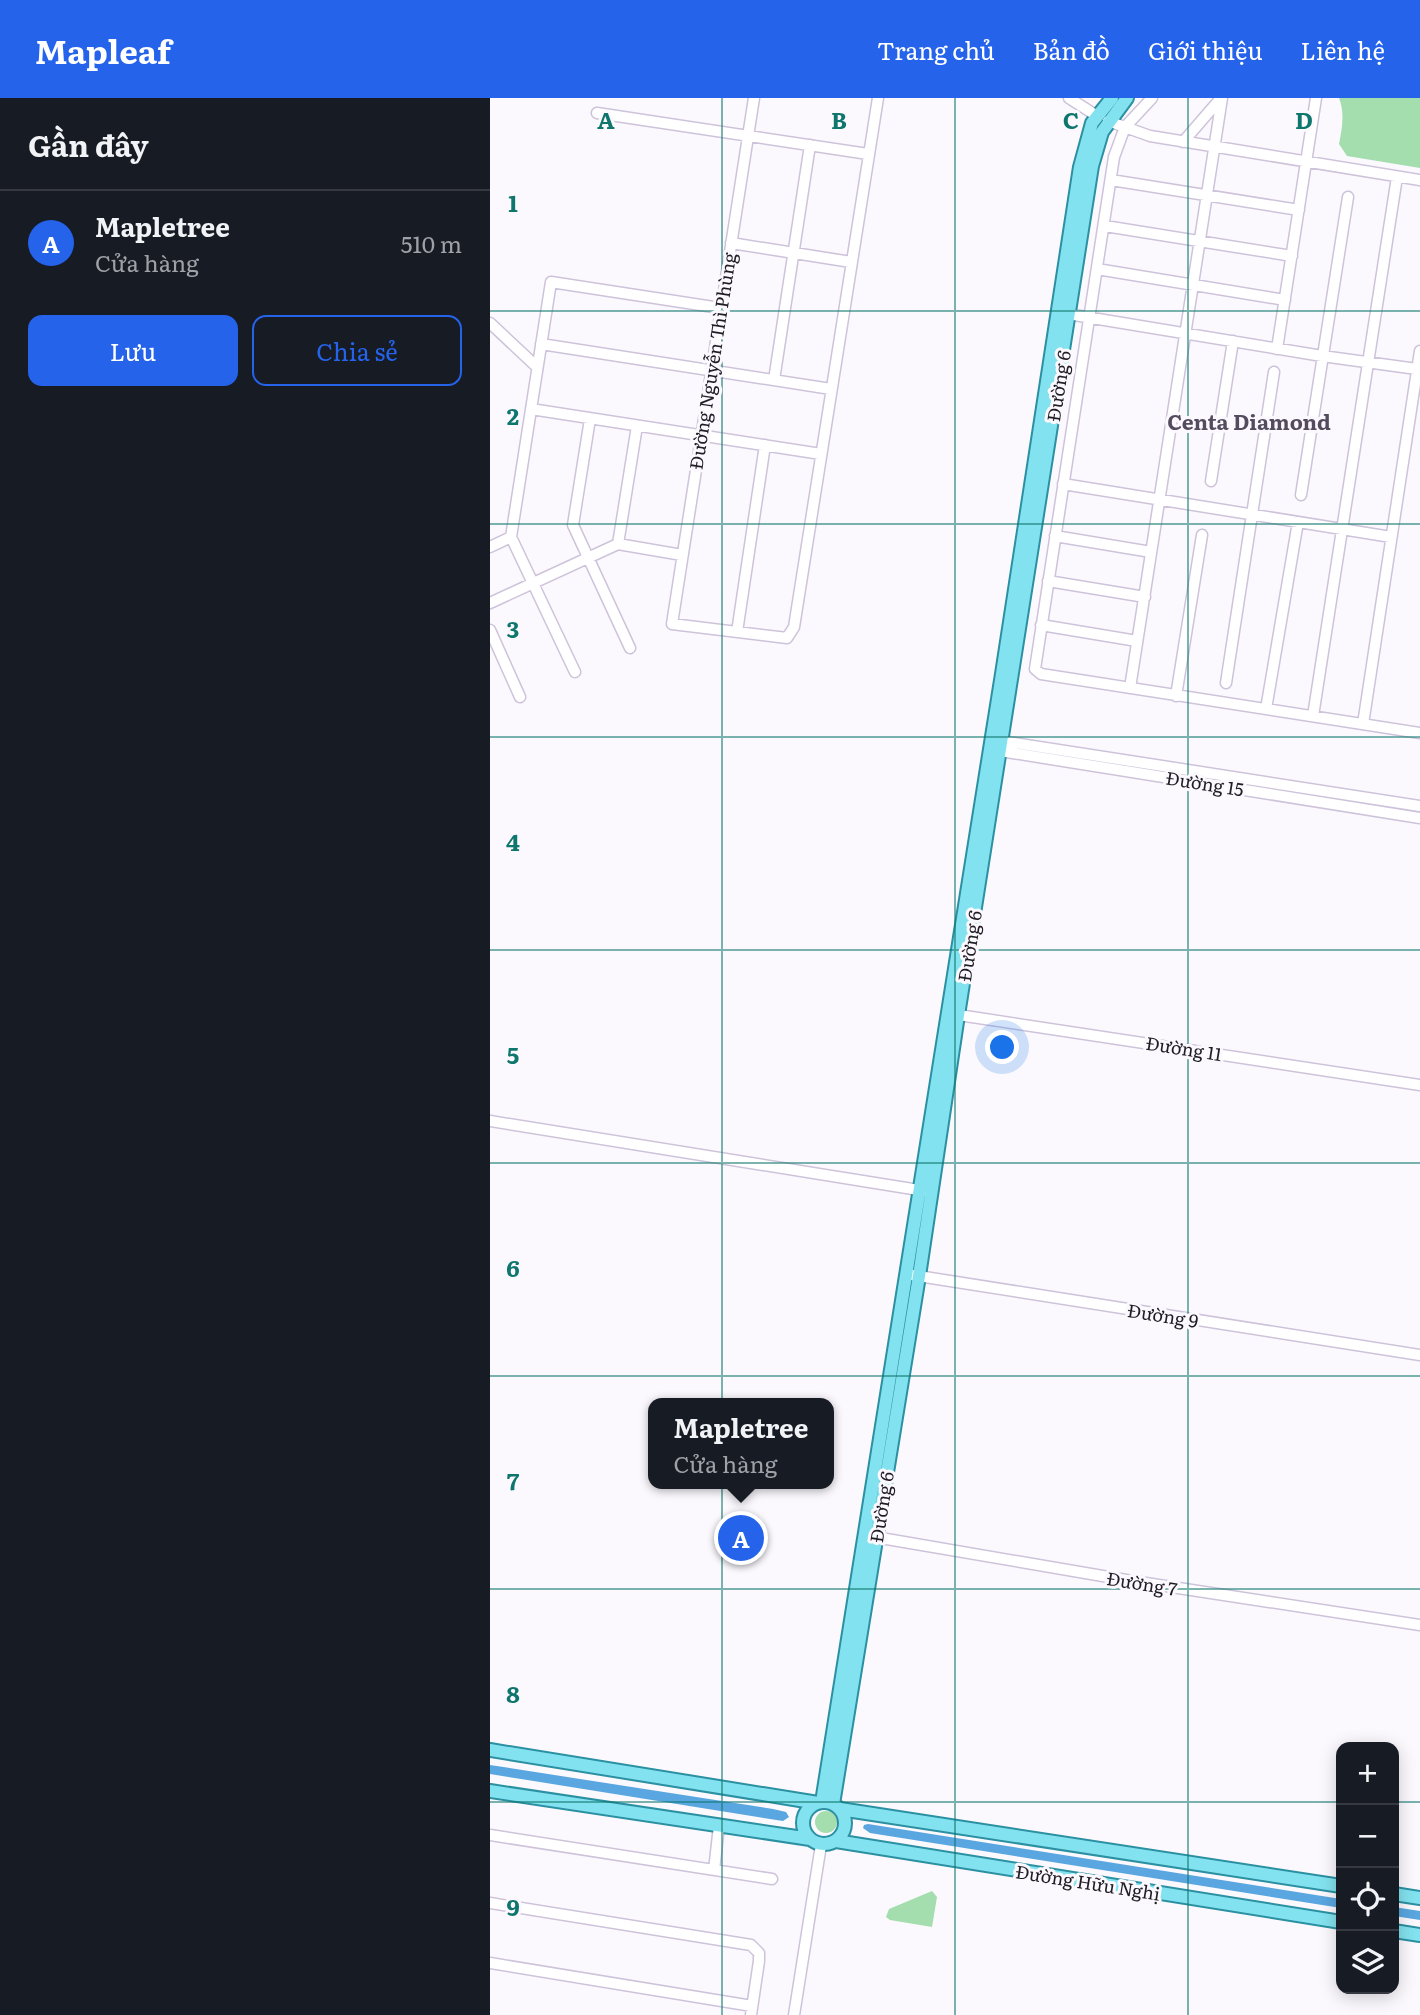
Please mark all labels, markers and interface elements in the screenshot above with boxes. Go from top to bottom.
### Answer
text: Mapleaf [35,25,171,74]
text: Trang chủ [877,32,995,67]
text: Bản đồ [1033,32,1110,67]
text: Giới thiệu [1148,32,1263,67]
text: Liên hệ [1301,32,1385,67]
text: A [597,102,615,136]
text: B [831,102,847,136]
text: C [1063,102,1079,136]
text: D [1295,102,1313,136]
text: Gần đây [28,122,149,166]
text: 1 [508,185,518,219]
text: Mapletree [95,206,230,245]
text: A [42,226,60,260]
text: 510 m [401,226,462,260]
text: Cửa hàng [95,245,199,279]
street label: Đường Nguyễn Thì Phùng [682,250,743,471]
button: Lưu [28,315,238,386]
button: Chia sẻ [252,315,462,386]
street label: Đường 6 [1039,348,1077,424]
text: 2 [507,398,519,432]
district label: Centa Diamond [1167,405,1331,436]
text: 3 [507,611,519,645]
street label: Đường 15 [1164,764,1246,802]
text: 4 [506,824,520,858]
street label: Đường 6 [950,908,988,984]
street label: Đường 11 [1144,1029,1224,1067]
your location [985,1030,1019,1064]
text: 5 [507,1037,519,1071]
text: 6 [506,1250,520,1284]
street label: Đường 9 [1126,1296,1200,1334]
popup [648,1398,834,1489]
text: Mapletree [674,1407,808,1446]
text: Cửa hàng [674,1446,777,1480]
text: 7 [507,1463,520,1497]
street label: Đường 6 [862,1469,900,1545]
pin: A [718,1512,764,1564]
street label: Đường 7 [1105,1564,1179,1602]
text: 8 [506,1676,520,1710]
map controls [1336,1742,1399,1994]
button: + [1336,1742,1399,1805]
button: − [1336,1805,1399,1868]
street label: Đường Hữu Nghị [1014,1857,1162,1907]
button: locate [1336,1868,1399,1931]
text: 9 [506,1889,520,1923]
button: layers [1336,1931,1399,1994]

